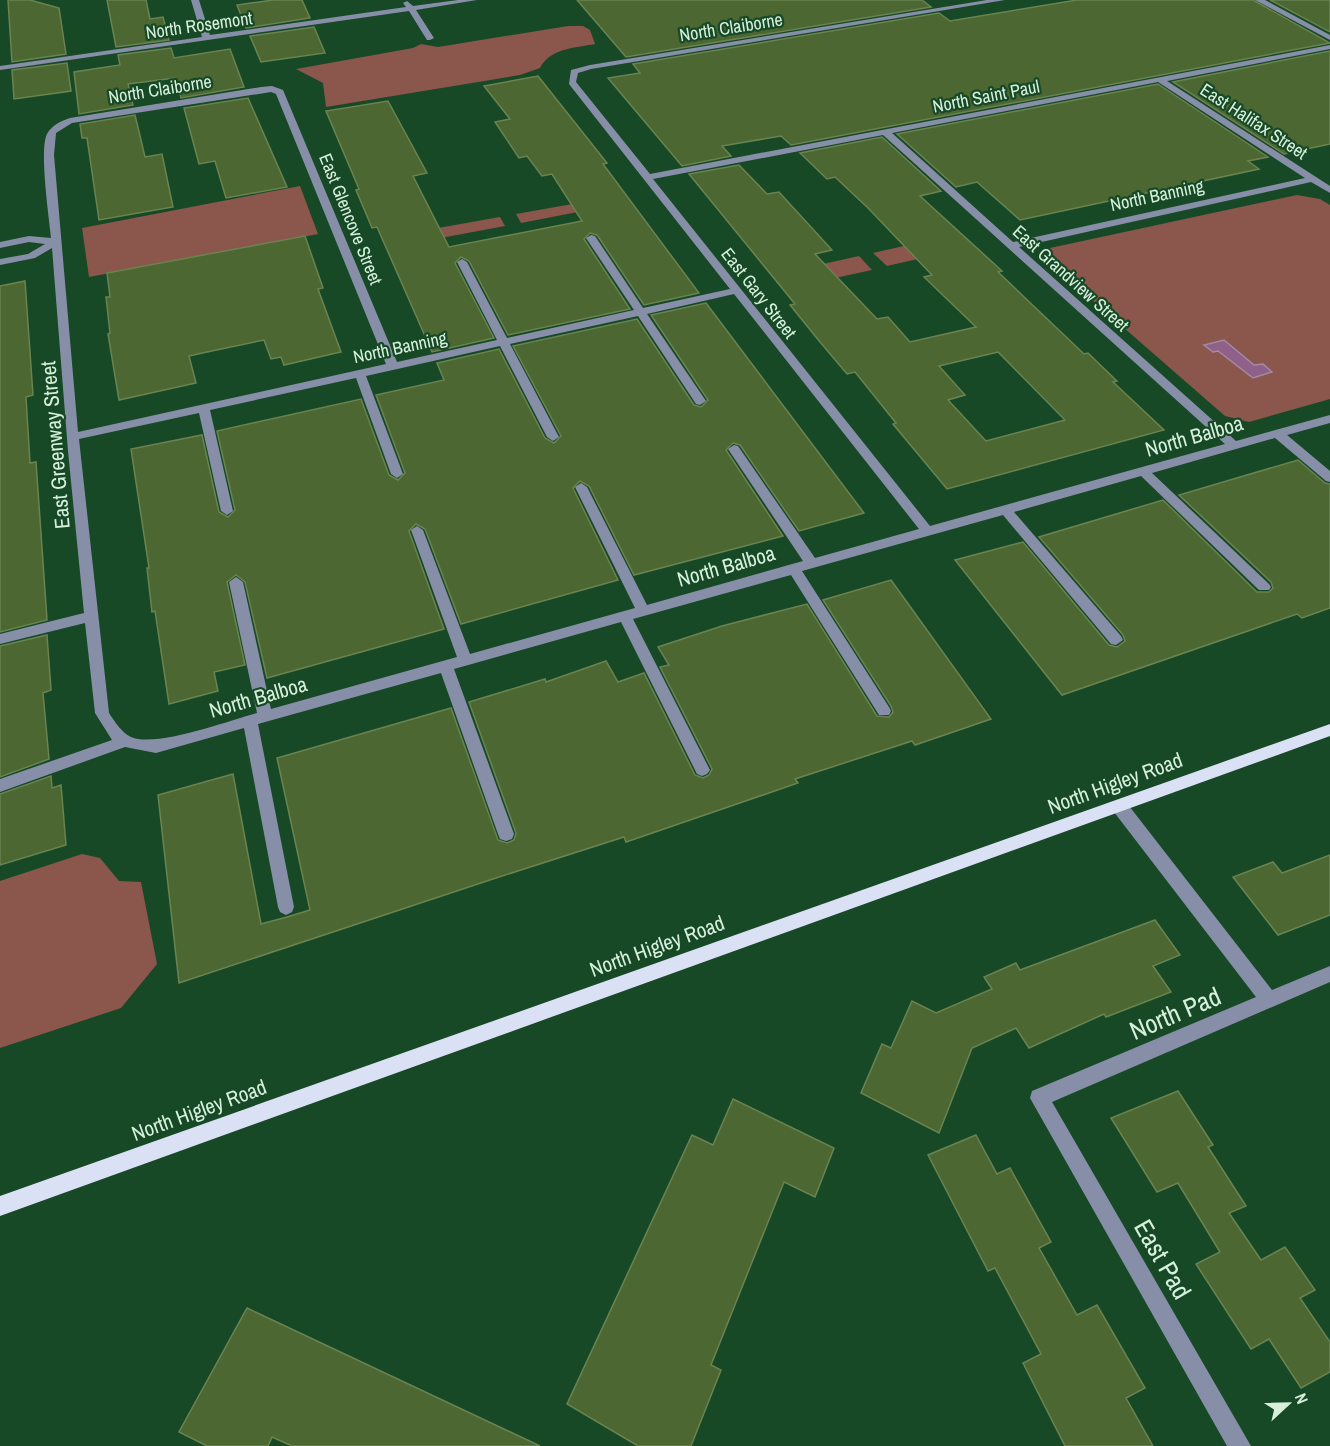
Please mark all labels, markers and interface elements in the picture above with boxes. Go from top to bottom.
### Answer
street label: North Rosemont [144,5,254,45]
street label: North Claiborne [678,7,784,47]
street label: North Claiborne [107,69,213,109]
street label: North Saint Paul [930,73,1042,119]
street label: East Halifax Street [1196,77,1312,165]
street label: East Glencove Street [313,150,389,288]
street label: North Banning [1108,173,1207,217]
street label: East Grandview Street [1007,219,1135,337]
street label: East Gary Street [716,242,802,344]
street label: North Banning [351,325,450,369]
street label: East Greenway Street [33,360,77,530]
street label: North Balboa [1142,408,1247,464]
street label: North Balboa [674,538,779,594]
street label: North Balboa [206,669,311,725]
street label: North Higley Road [1043,745,1187,821]
street label: North Higley Road [585,908,729,984]
street label: North Pad [1124,978,1226,1048]
street label: North Higley Road [127,1072,271,1148]
street label: East Pad [1126,1213,1200,1305]
north arrow [1258,1374,1318,1434]
text: N [1290,1390,1314,1407]

